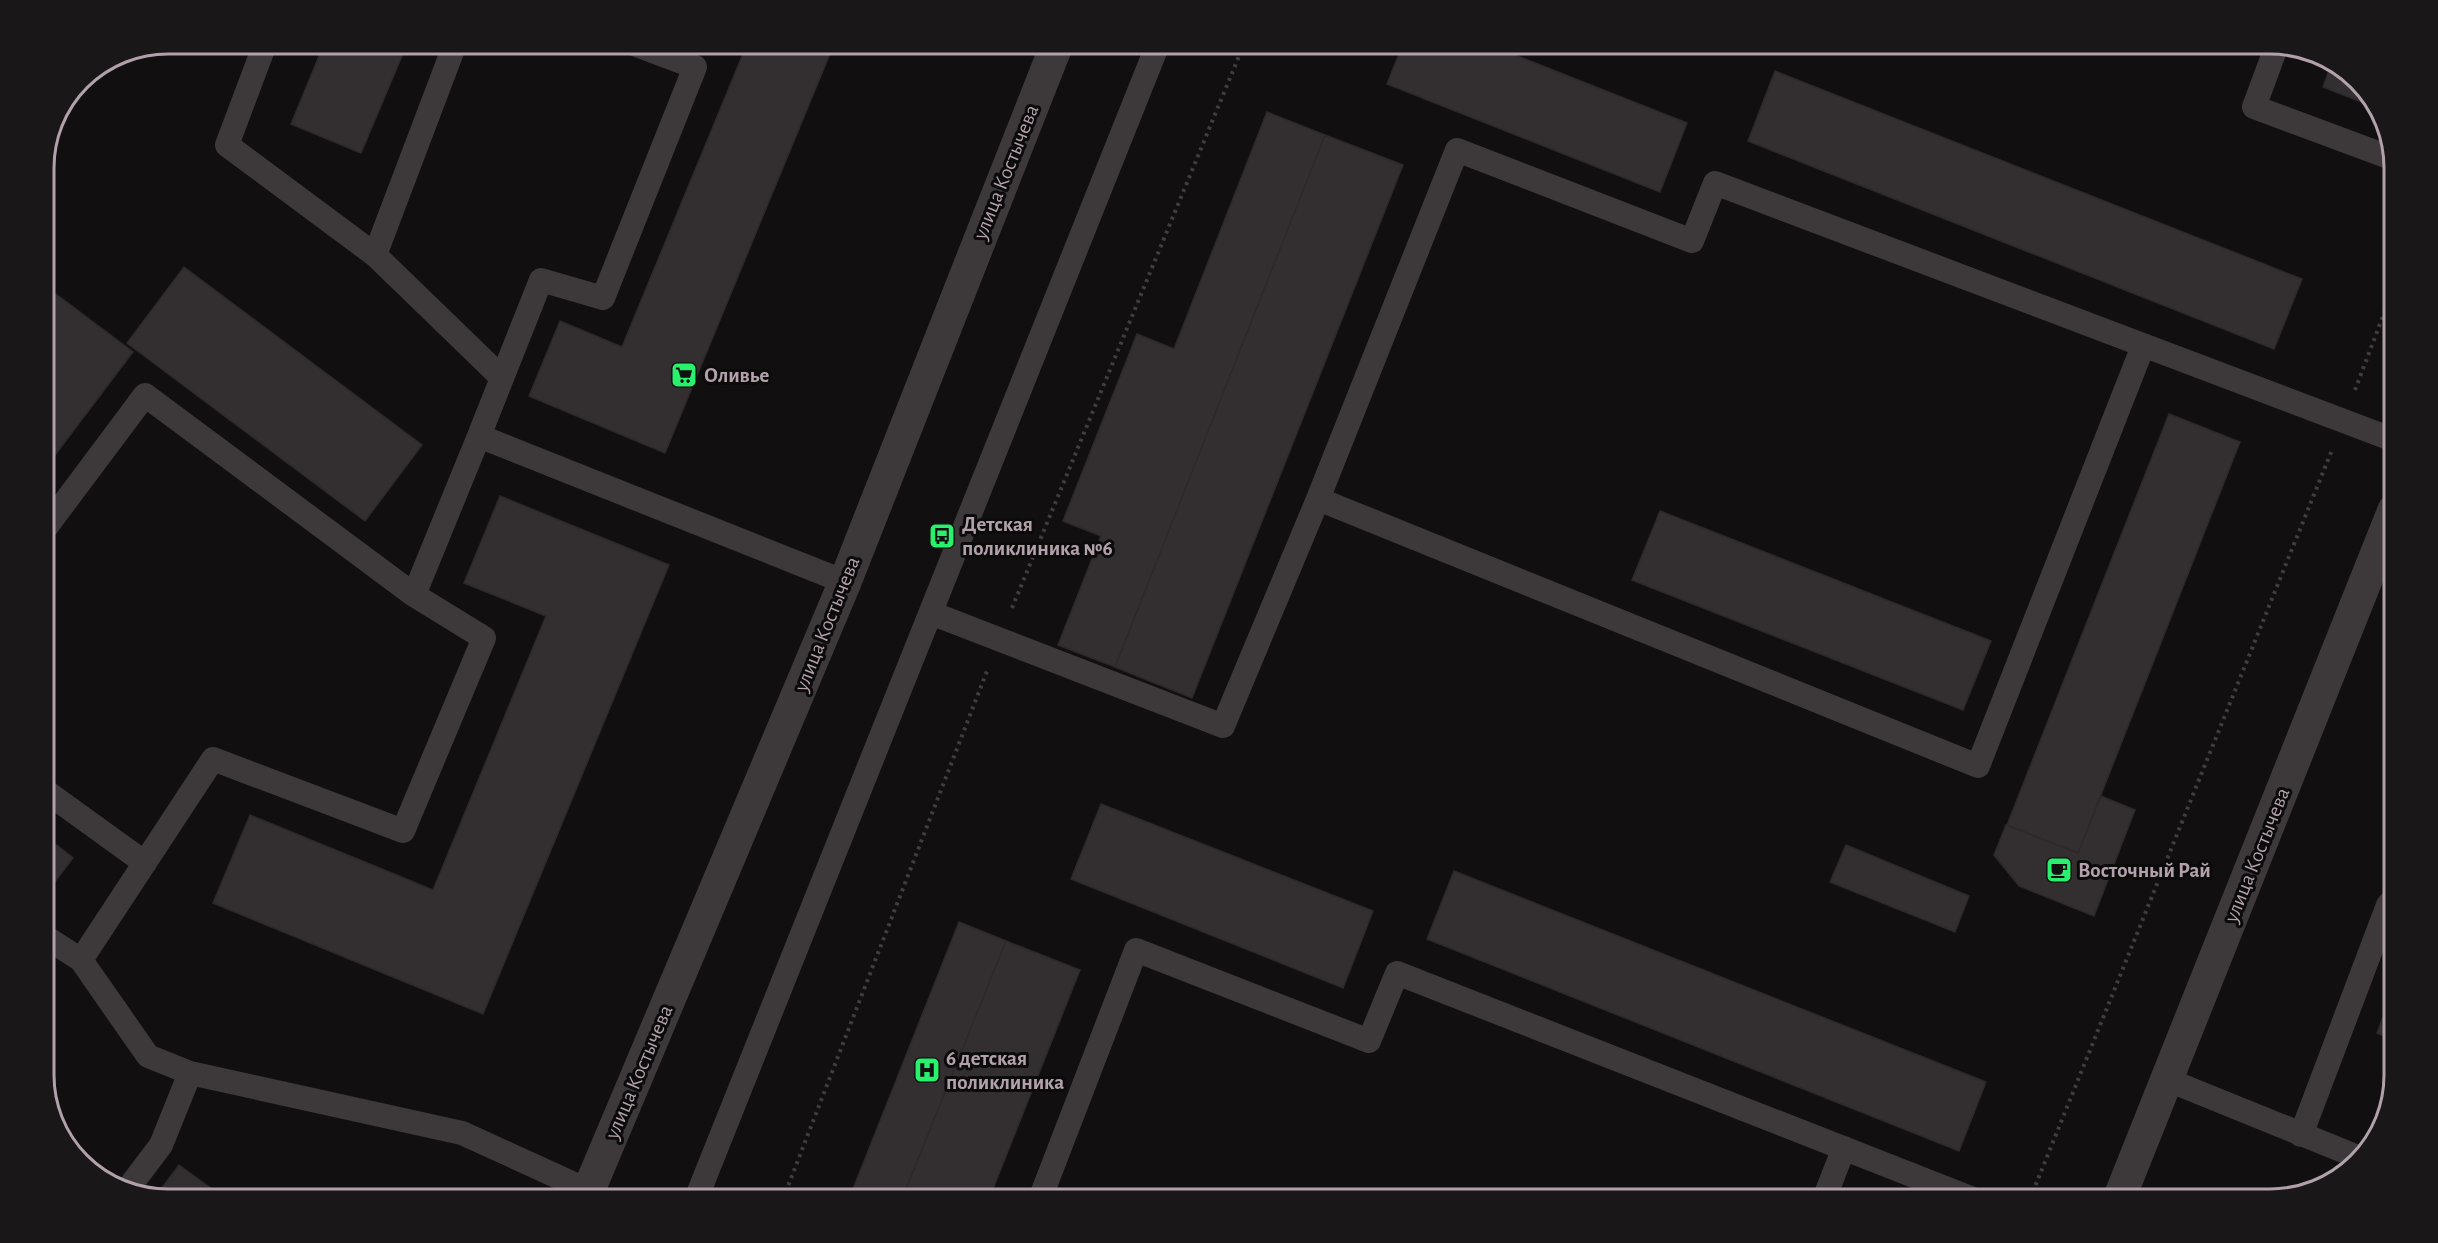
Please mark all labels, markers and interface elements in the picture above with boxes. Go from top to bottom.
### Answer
street label: улица Костычева [969,101,1043,243]
supermarket icon: Оливье [669,360,699,390]
place label: Оливье [704,365,769,386]
place label: Детская поликлиника №6 [962,514,1113,559]
bus stop icon: Детская поликлиника №6 [927,521,957,551]
street label: улица Костычева [790,553,864,695]
street label: улица Костычева [2220,784,2294,926]
cafe icon: Восточный Рай [2044,855,2074,885]
place label: Восточный Рай [2078,860,2211,881]
street label: улица Костычева [601,1002,677,1143]
place label: 6 детская поликлиника [946,1048,1064,1093]
hospital icon: 6 детская поликлиника [912,1055,942,1085]

